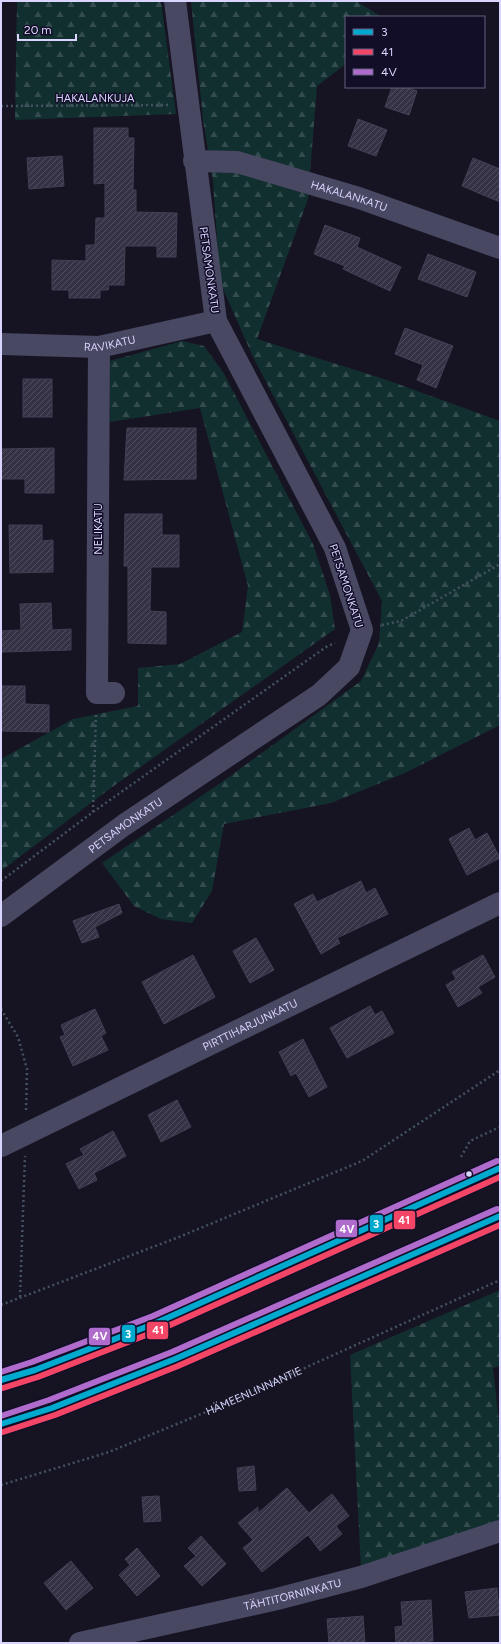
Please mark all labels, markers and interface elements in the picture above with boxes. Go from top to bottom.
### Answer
scale bar [18,16,76,42]
legend [345,16,485,88]
text: 20 m [24,23,52,37]
text: 3 [381,25,388,39]
text: 41 [381,45,393,59]
text: 4V [381,65,397,79]
street label: HAKALANKUJA [55,92,135,105]
street label: HAKALANKATU [309,178,389,214]
street label: PETSAMONKATU [196,226,222,314]
street label: RAVIKATU [84,333,137,354]
street label: NELIKATU [92,503,105,555]
street label: PETSAMONKATU [326,542,366,630]
street label: PETSAMONKATU [86,795,165,856]
street label: PIRTTIHARJUNKATU [201,996,300,1053]
unlabelled marker [464,1169,474,1179]
line badge: 41 [393,1210,416,1230]
line badge: 3 [369,1214,384,1233]
text: 41 [398,1214,410,1227]
text: 3 [373,1218,379,1231]
line badge: 4V [335,1219,358,1238]
text: 4V [340,1223,355,1236]
line badge: 41 [146,1321,169,1340]
line badge: 3 [121,1324,136,1343]
text: 41 [152,1324,164,1337]
line badge: 4V [88,1327,111,1346]
text: 3 [125,1328,131,1341]
text: 4V [93,1330,108,1343]
street label: HÄMEENLINNANTIE [204,1364,304,1418]
street label: TÄHTITORNINKATU [242,1576,343,1613]

